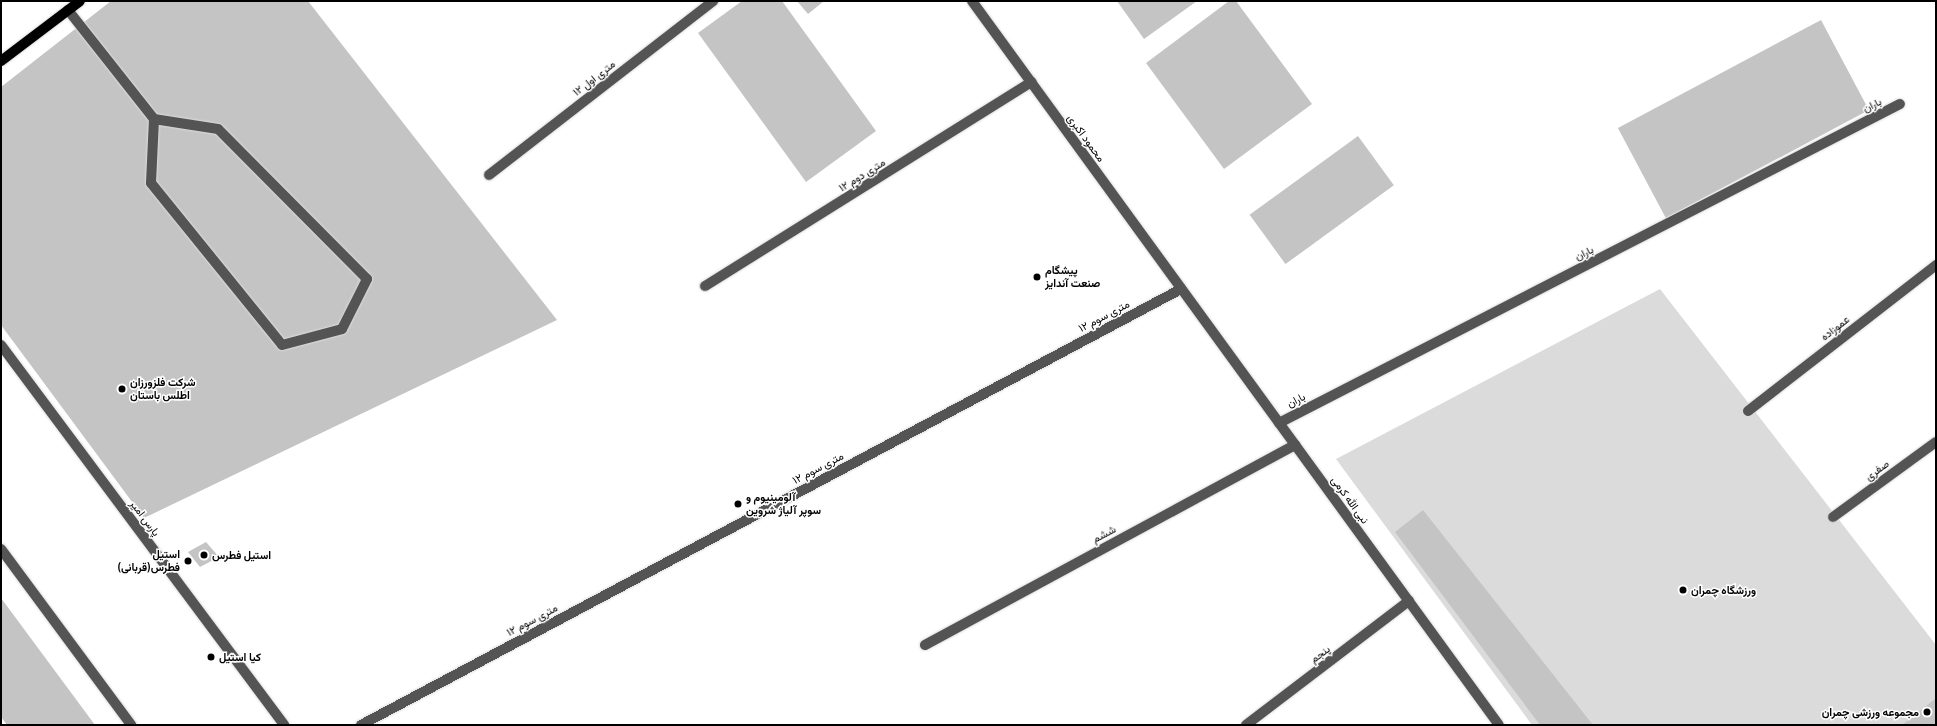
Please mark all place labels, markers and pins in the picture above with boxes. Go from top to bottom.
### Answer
place label: پیشگام صنعت آندایز [1045,264,1100,290]
marker: پیشگام صنعت آندایز [1032,272,1042,282]
place label: شرکت فلزورزان اطلس باستان [130,376,195,402]
marker: شرکت فلزورزان اطلس باستان [117,384,127,394]
place label: آلومینیوم و سوپر آلیاژ شروین [746,491,821,517]
marker: آلومینیوم و سوپر آلیاژ شروین [733,499,743,509]
place label: استیل فطرس(قربانی) [117,548,180,574]
place label: استیل فطرس [212,548,271,562]
marker: استیل فطرس [199,550,209,560]
marker: استیل فطرس(قربانی) [183,556,193,566]
place label: ورزشگاه چمران [1691,583,1756,597]
marker: ورزشگاه چمران [1678,585,1688,595]
place label: کیا استیل [219,650,261,664]
marker: کیا استیل [206,652,216,662]
place label: مجموعه ورزشی چمران [1822,705,1919,719]
marker: مجموعه ورزشی چمران [1922,707,1932,717]

